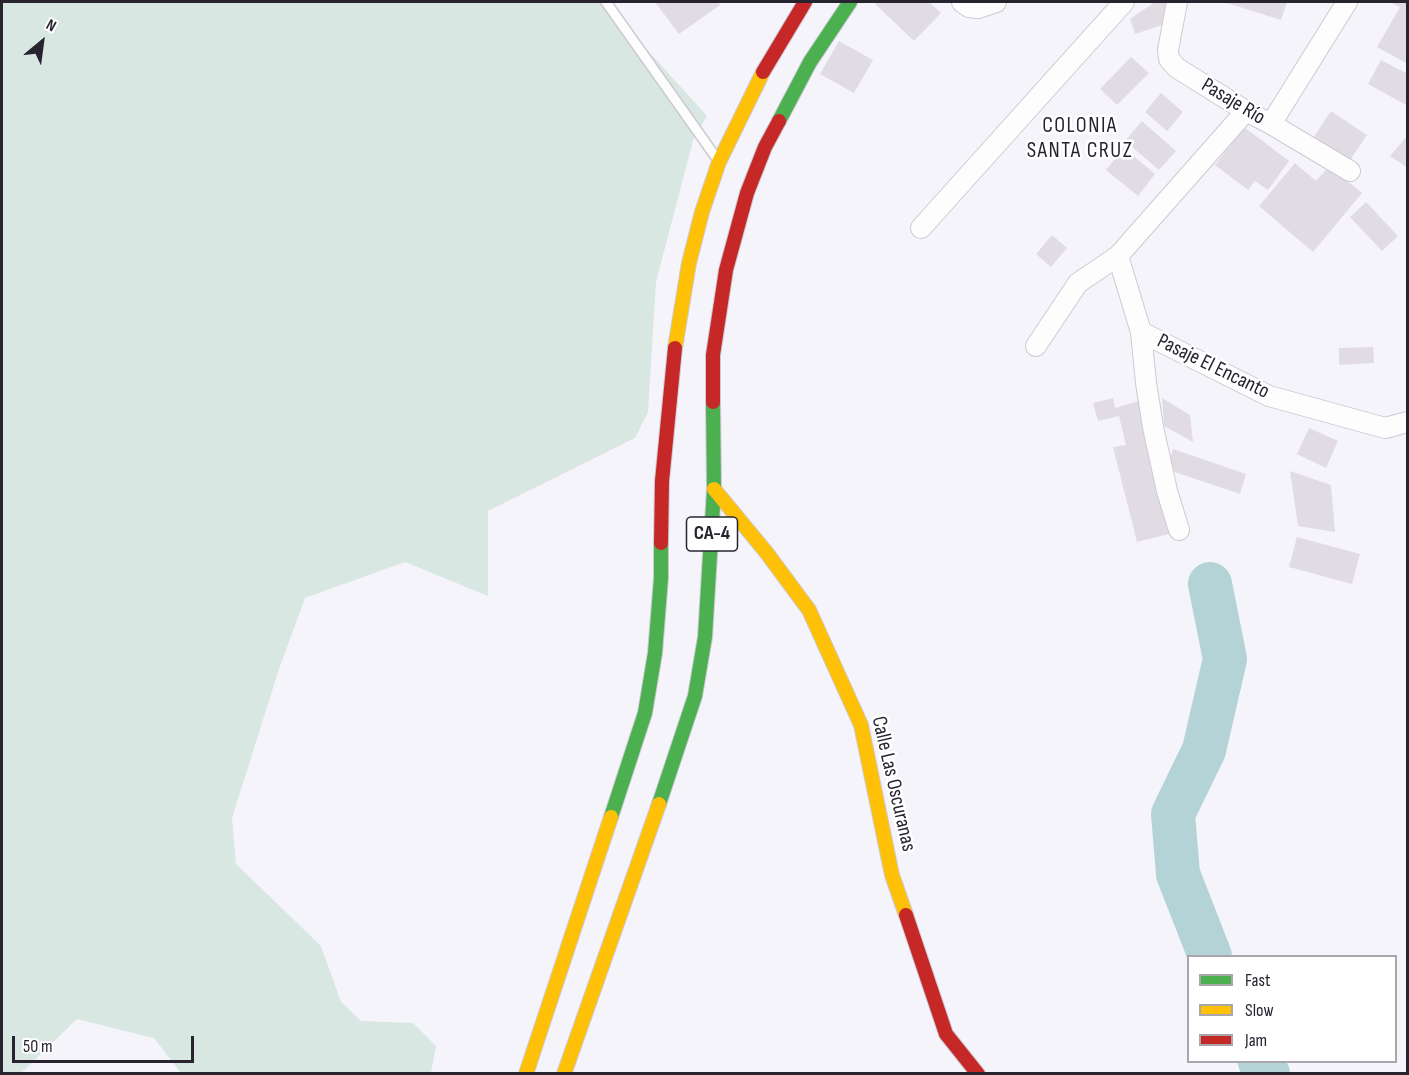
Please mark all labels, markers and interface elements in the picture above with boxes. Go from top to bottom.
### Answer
north arrow [12,12,72,72]
text: N [43,15,59,36]
street label: Pasaje Río [1196,73,1270,131]
district label: COLONIA SANTA CRUZ [1027,113,1133,164]
street label: Pasaje El Encanto [1153,329,1273,405]
road number: CA-4 [686,517,738,551]
street label: Calle Las Oscuranas [865,714,921,854]
legend [1187,955,1397,1063]
text: Fast [1245,970,1270,991]
text: Slow [1245,1000,1274,1021]
scale bar [15,1024,196,1062]
text: Jam [1245,1030,1267,1051]
text: 50 m [23,1036,53,1057]

